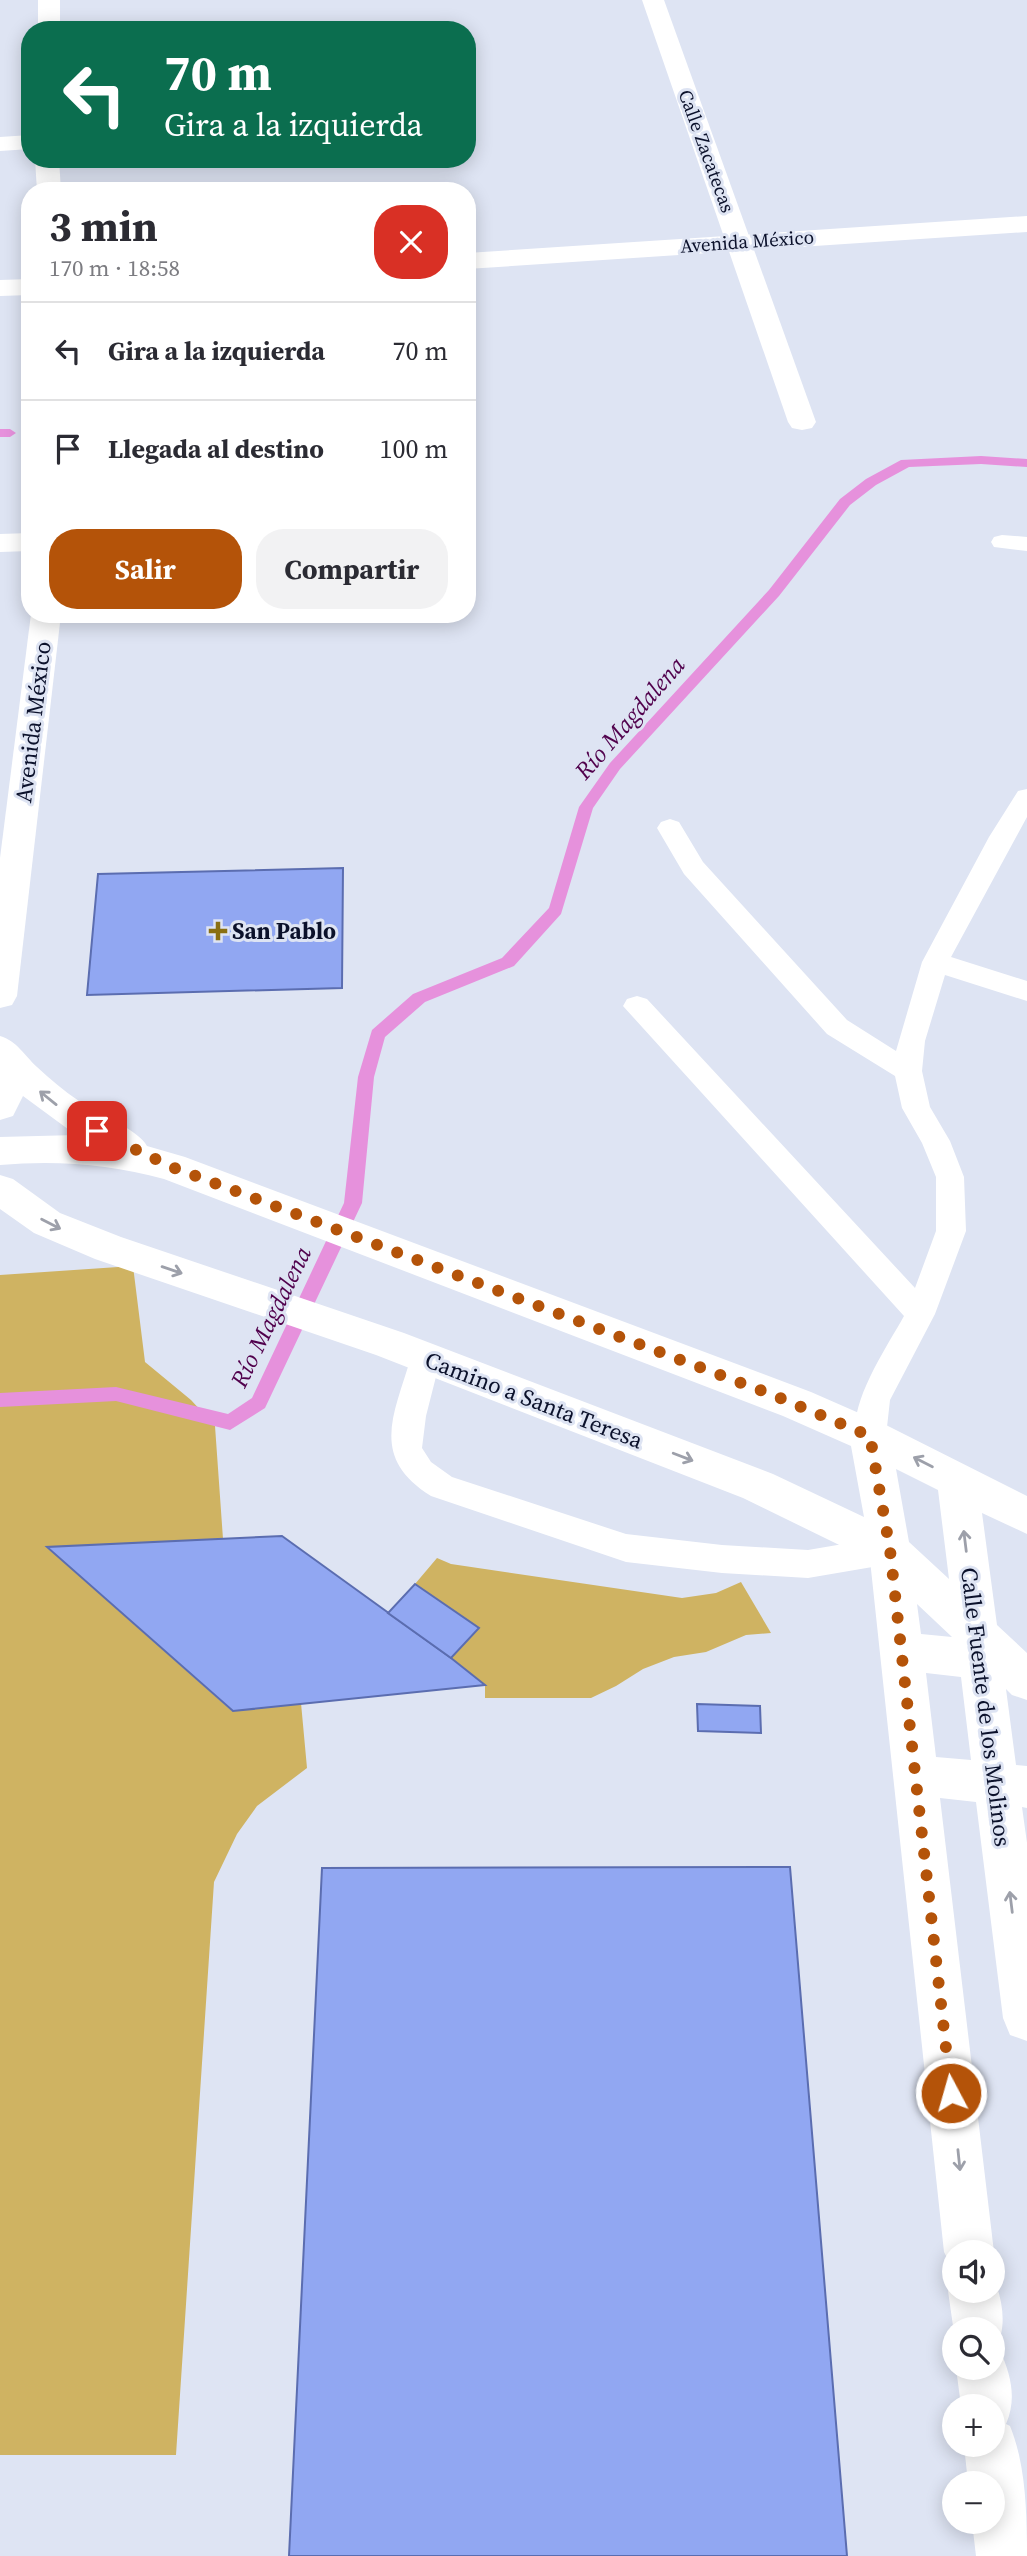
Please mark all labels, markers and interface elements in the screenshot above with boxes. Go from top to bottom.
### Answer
text: 70 m [164,39,272,106]
icon: left [49,49,140,140]
street label: Calle Zacatecas [673,86,741,216]
text: Gira a la izquierda [164,103,423,147]
text: 3 min [49,197,158,255]
button: close [374,205,448,279]
street label: Avenida México [679,223,815,259]
text: 170 m · 18:58 [49,252,180,284]
icon: left [49,332,87,370]
text: Gira a la izquierda [108,333,325,369]
text: 70 m [393,333,448,369]
icon: arrive [49,430,87,468]
text: Llegada al destino [108,431,324,467]
text: 100 m [380,431,448,467]
button: Salir [49,529,242,609]
button: Compartir [256,529,448,609]
street label: Avenida México [7,640,59,804]
water label: Río Magdalena [566,649,693,787]
place label: San Pablo [232,915,336,947]
marker: San Pablo [210,923,226,939]
one-way arrow [40,1091,58,1106]
pin [67,1101,127,1161]
icon: arrive [78,1112,116,1150]
one-way arrow [40,1217,61,1231]
water label: Río Magdalena [222,1240,319,1394]
one-way arrow [161,1265,183,1277]
street label: Camino a Santa Teresa [420,1344,648,1456]
one-way arrow [671,1452,693,1465]
one-way arrow [913,1455,934,1469]
one-way arrow [958,1530,971,1553]
street label: Calle Fuente de los Molinos [953,1566,1019,1848]
one-way arrow [1004,1891,1017,1914]
position arrow [914,2056,988,2130]
one-way arrow [952,2148,965,2171]
map controls [942,2240,1005,2534]
button: sound [942,2240,1005,2303]
button: search [942,2317,1005,2380]
button: + [942,2394,1005,2457]
button: − [942,2471,1005,2534]

